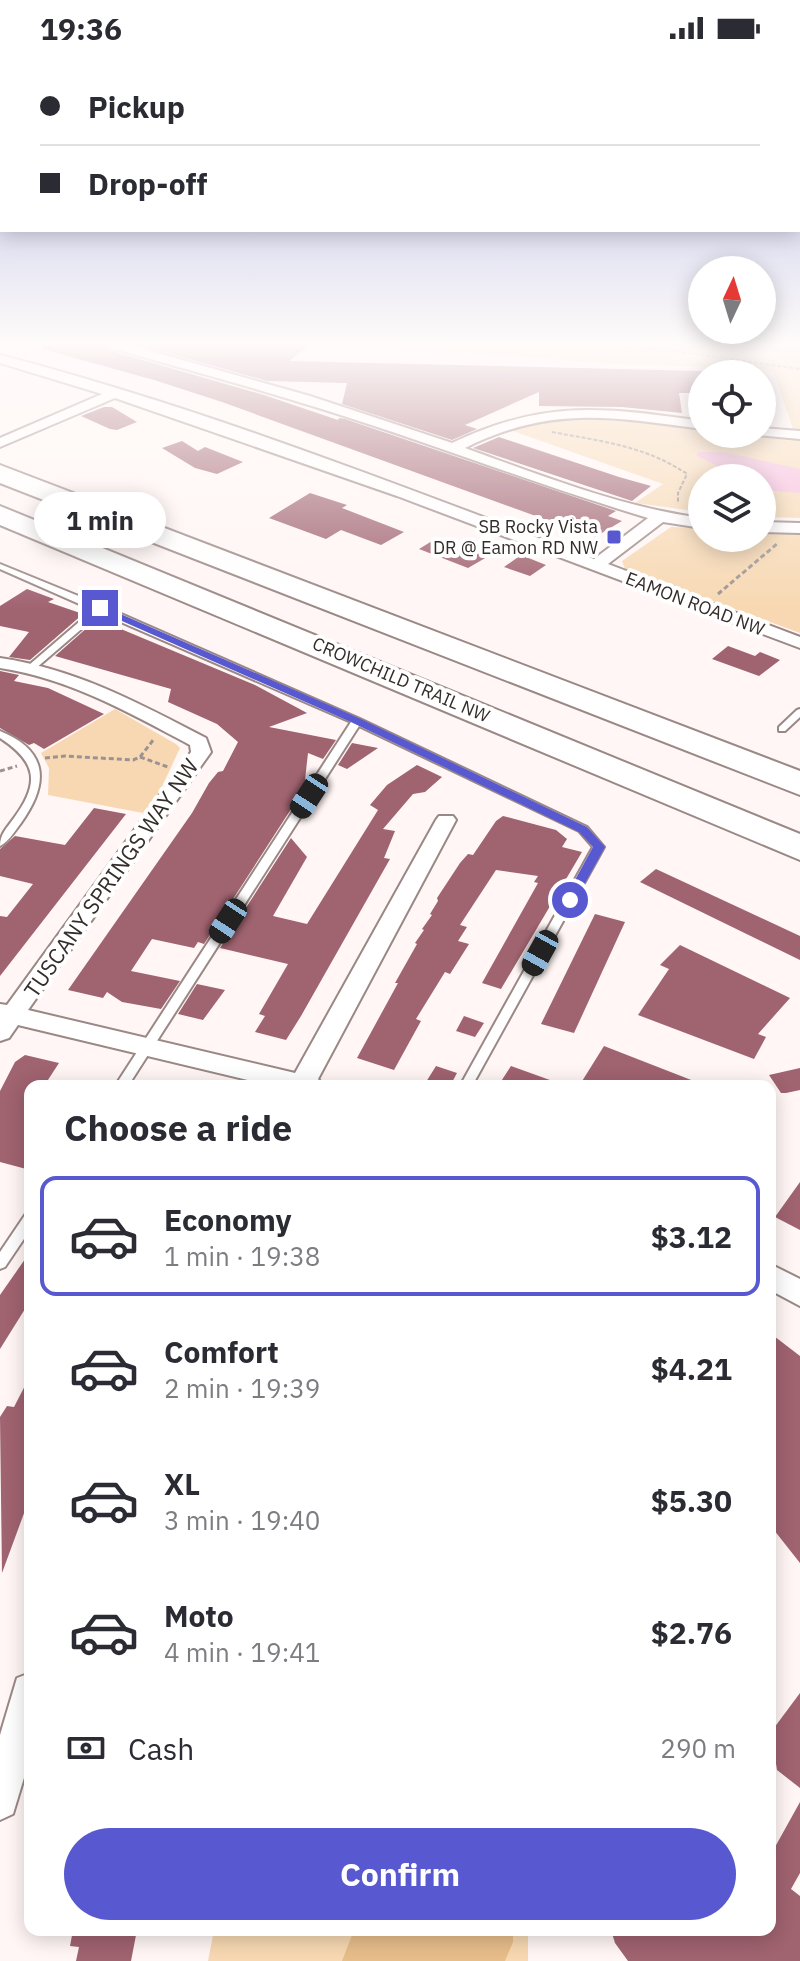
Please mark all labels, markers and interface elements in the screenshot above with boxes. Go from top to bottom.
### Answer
text: 19:36 [40,9,122,48]
text: Pickup [88,87,185,126]
text: Drop-off [88,164,207,203]
north arrow [688,256,776,344]
map controls [688,256,776,552]
button: locate [688,360,776,448]
button: layers [688,464,776,552]
callout: 1 min [34,492,166,548]
text: 1 min [66,503,134,537]
place label: SB Rocky Vista DR @ Eamon RD NW [433,515,598,559]
marker: SB Rocky Vista DR @ Eamon RD NW [605,528,623,546]
street label: EAMON ROAD NW [623,566,768,641]
route end [82,590,118,626]
street label: CROWCHILD TRAIL NW [309,632,493,727]
street label: TUSCANY SPRINGS WAY NW [17,752,205,1003]
car [286,769,332,823]
route start [552,882,588,918]
car [205,894,251,948]
car [518,926,562,980]
text: Choose a ride [64,1104,292,1151]
icon: car [68,1200,140,1272]
text: Economy [164,1200,292,1239]
text: $3.12 [651,1217,732,1256]
text: 1 min · 19:38 [164,1239,320,1273]
icon: car [68,1332,140,1404]
text: Comfort [164,1332,279,1371]
text: $4.21 [651,1349,732,1388]
text: 2 min · 19:39 [164,1371,320,1405]
icon: car [68,1464,140,1536]
text: XL [164,1464,200,1503]
text: $5.30 [651,1481,732,1520]
text: 3 min · 19:40 [164,1503,320,1537]
icon: car [68,1596,140,1668]
text: Moto [164,1596,234,1635]
text: $2.76 [651,1613,732,1652]
text: 4 min · 19:41 [164,1635,320,1669]
icon: cash [64,1726,108,1770]
text: Cash [128,1729,194,1768]
text: 290 m [660,1731,736,1765]
button: Confirm [64,1828,736,1920]

